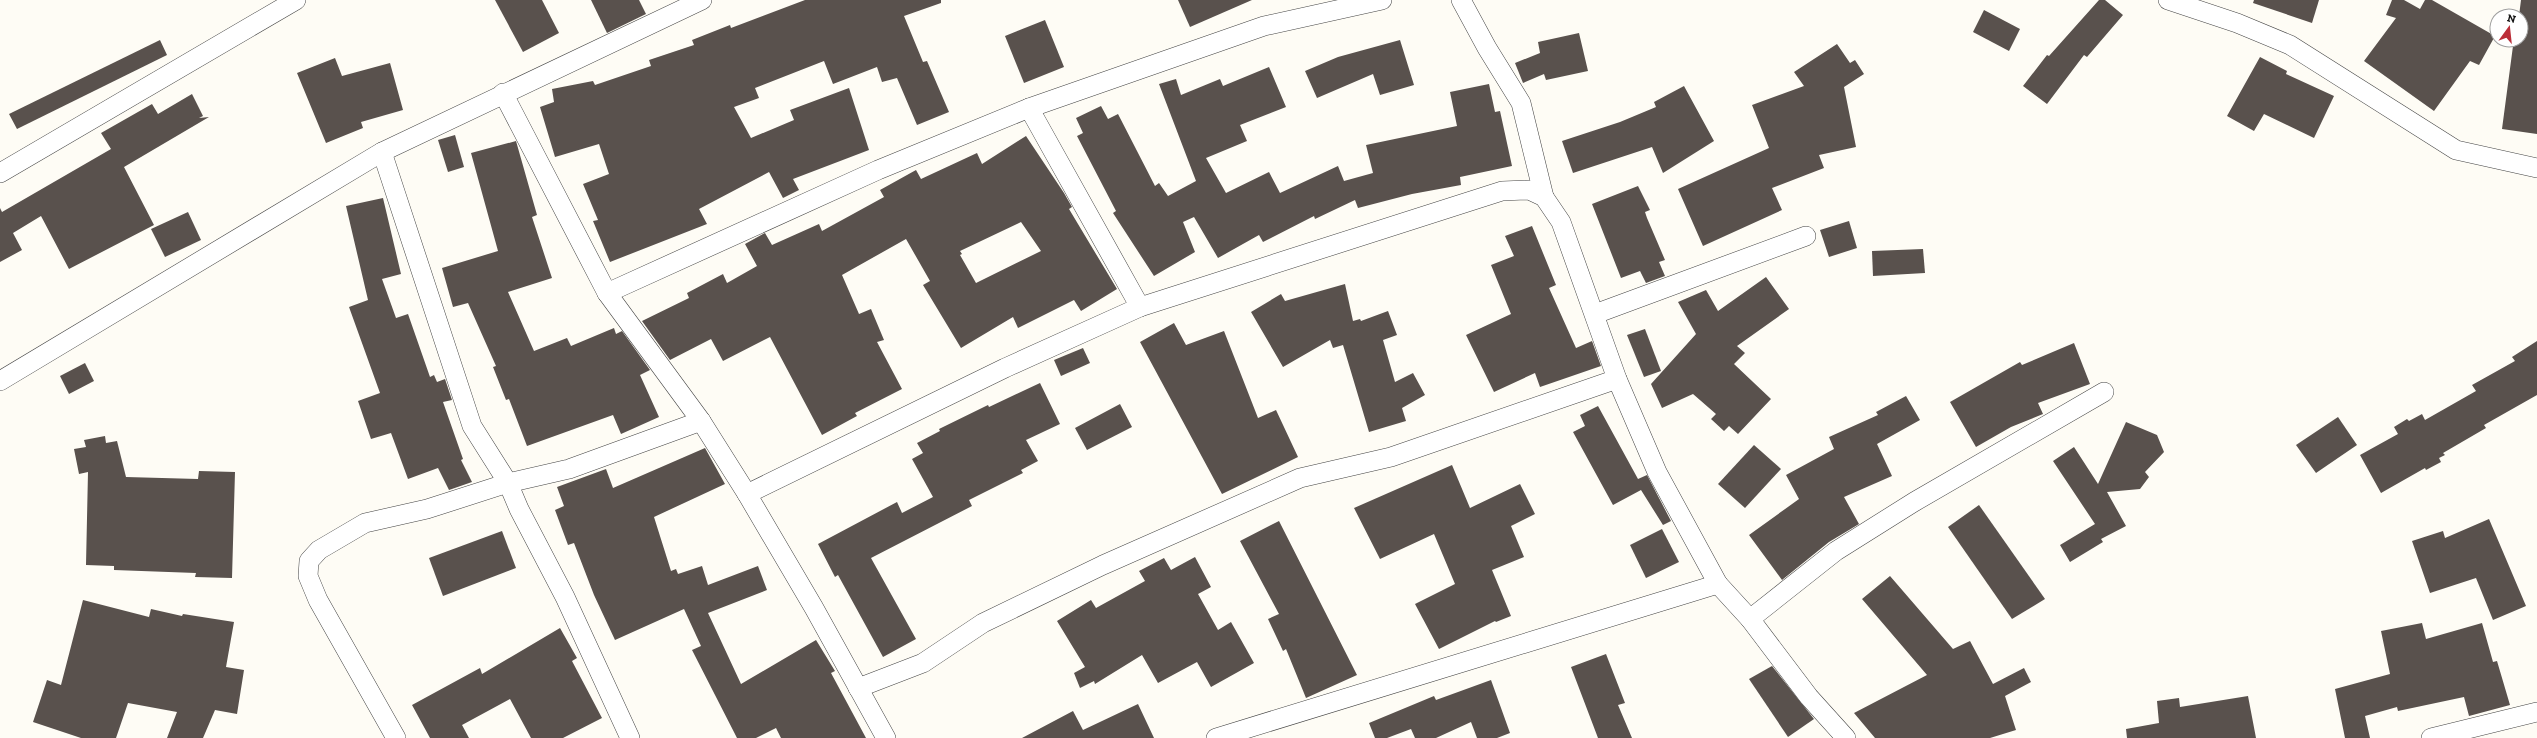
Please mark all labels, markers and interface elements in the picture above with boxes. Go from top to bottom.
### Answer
north arrow [2489,8,2529,48]
text: N [2506,11,2518,26]

